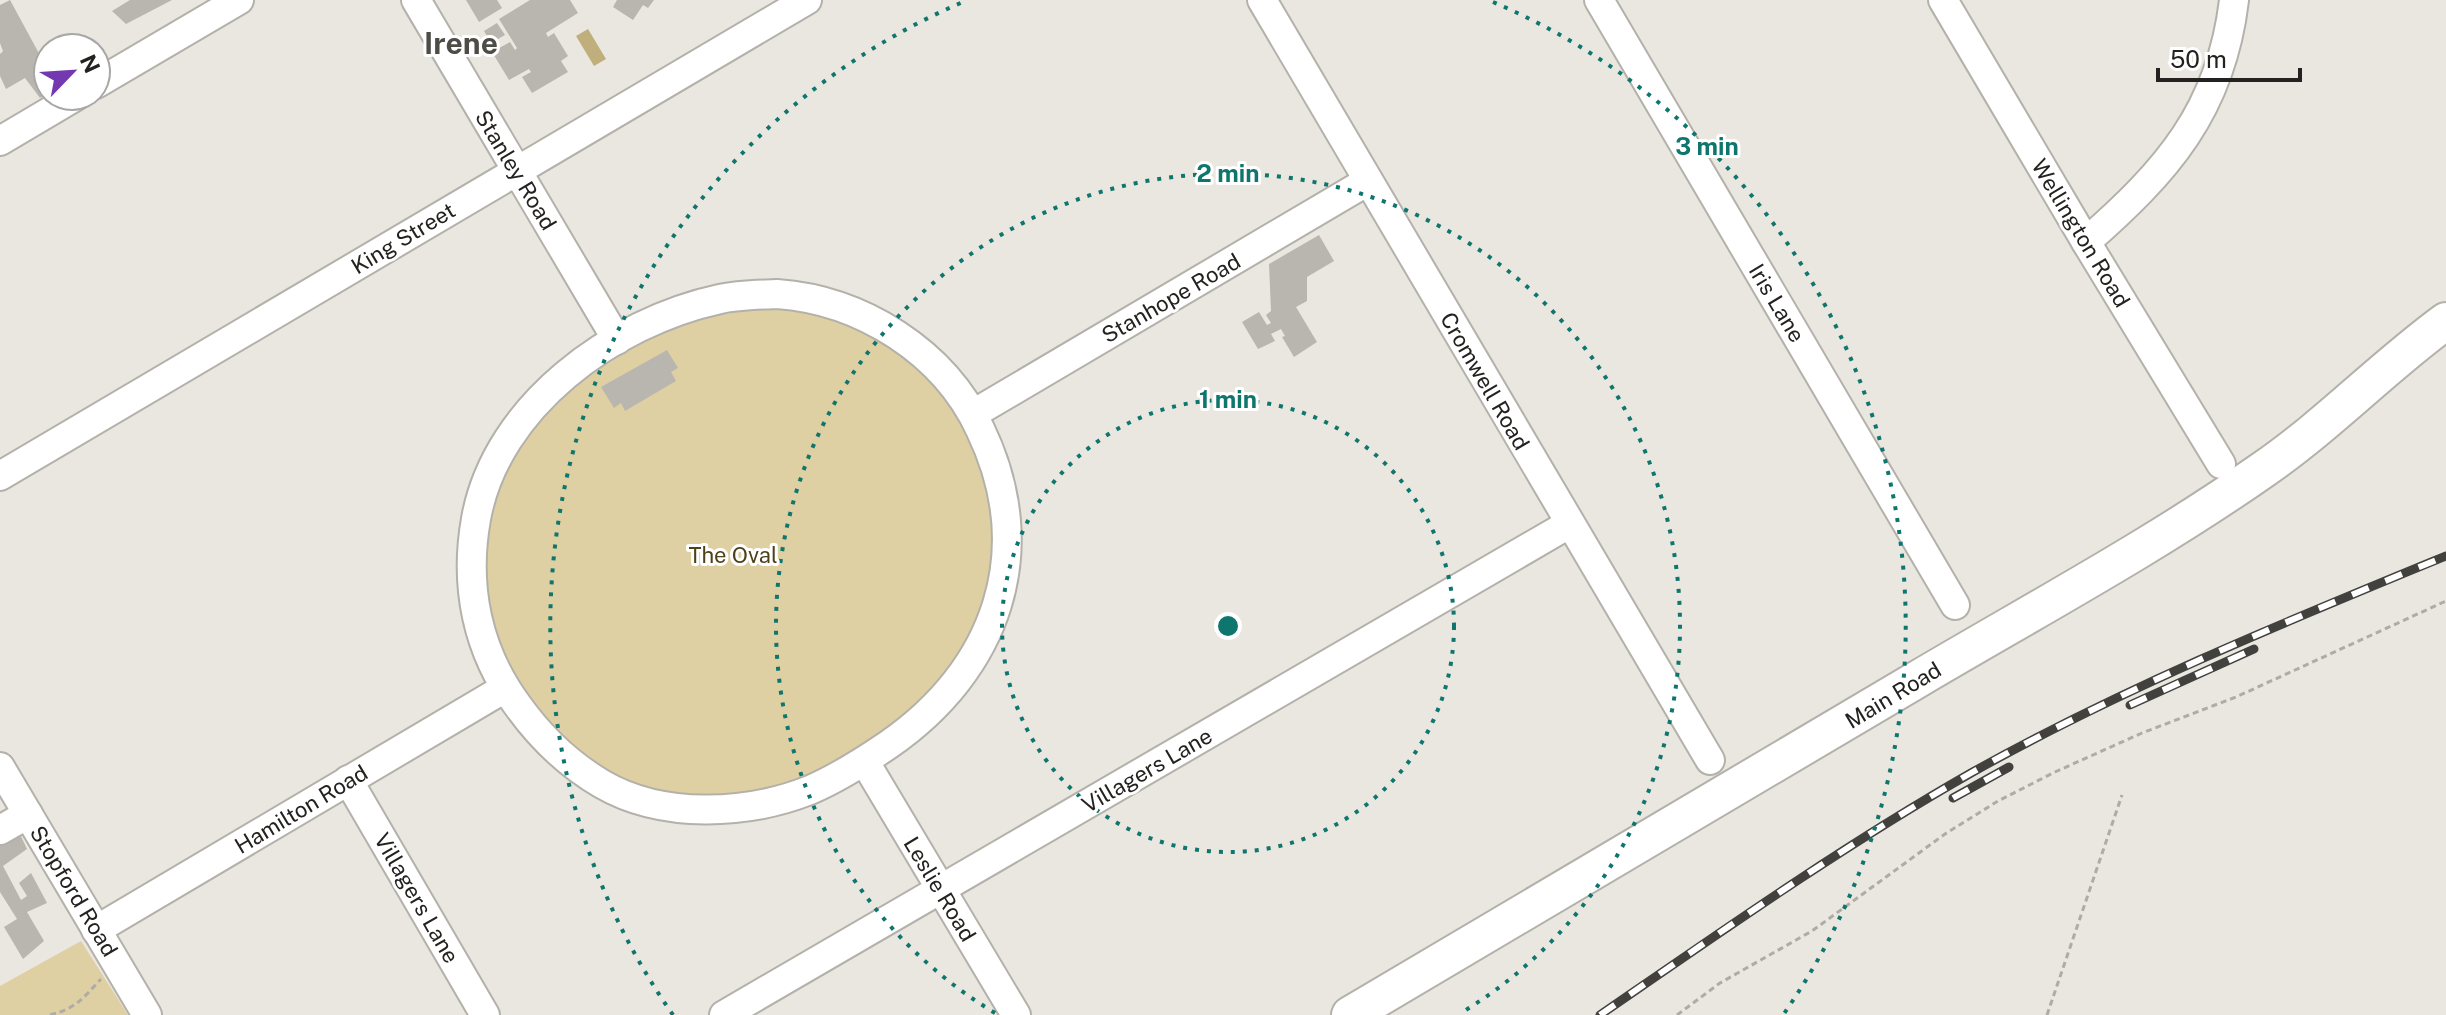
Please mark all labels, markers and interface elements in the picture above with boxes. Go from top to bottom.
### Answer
district label: Irene [424,25,498,61]
north arrow [32,32,112,112]
scale bar [2158,32,2300,82]
text: 50 m [2170,45,2227,73]
text: N [75,50,106,77]
street label: Stanley Road [470,105,562,235]
text: 3 min [1675,132,1739,160]
street label: Wellington Road [2027,154,2135,312]
text: 2 min [1197,159,1259,187]
street label: King Street [346,197,460,279]
street label: Stanhope Road [1097,248,1245,348]
street label: Iris Lane [1744,259,1810,347]
street label: Cromwell Road [1435,308,1535,454]
text: 1 min [1199,385,1257,413]
park label: The Oval [688,542,778,568]
centre of rings [1214,612,1242,640]
street label: Main Road [1840,656,1946,734]
street label: Villagers Lane [1077,722,1217,818]
street label: Hamilton Road [230,759,372,859]
street label: Stopford Road [25,821,123,961]
street label: Villagers Lane [369,828,465,968]
street label: Leslie Road [899,832,981,946]

